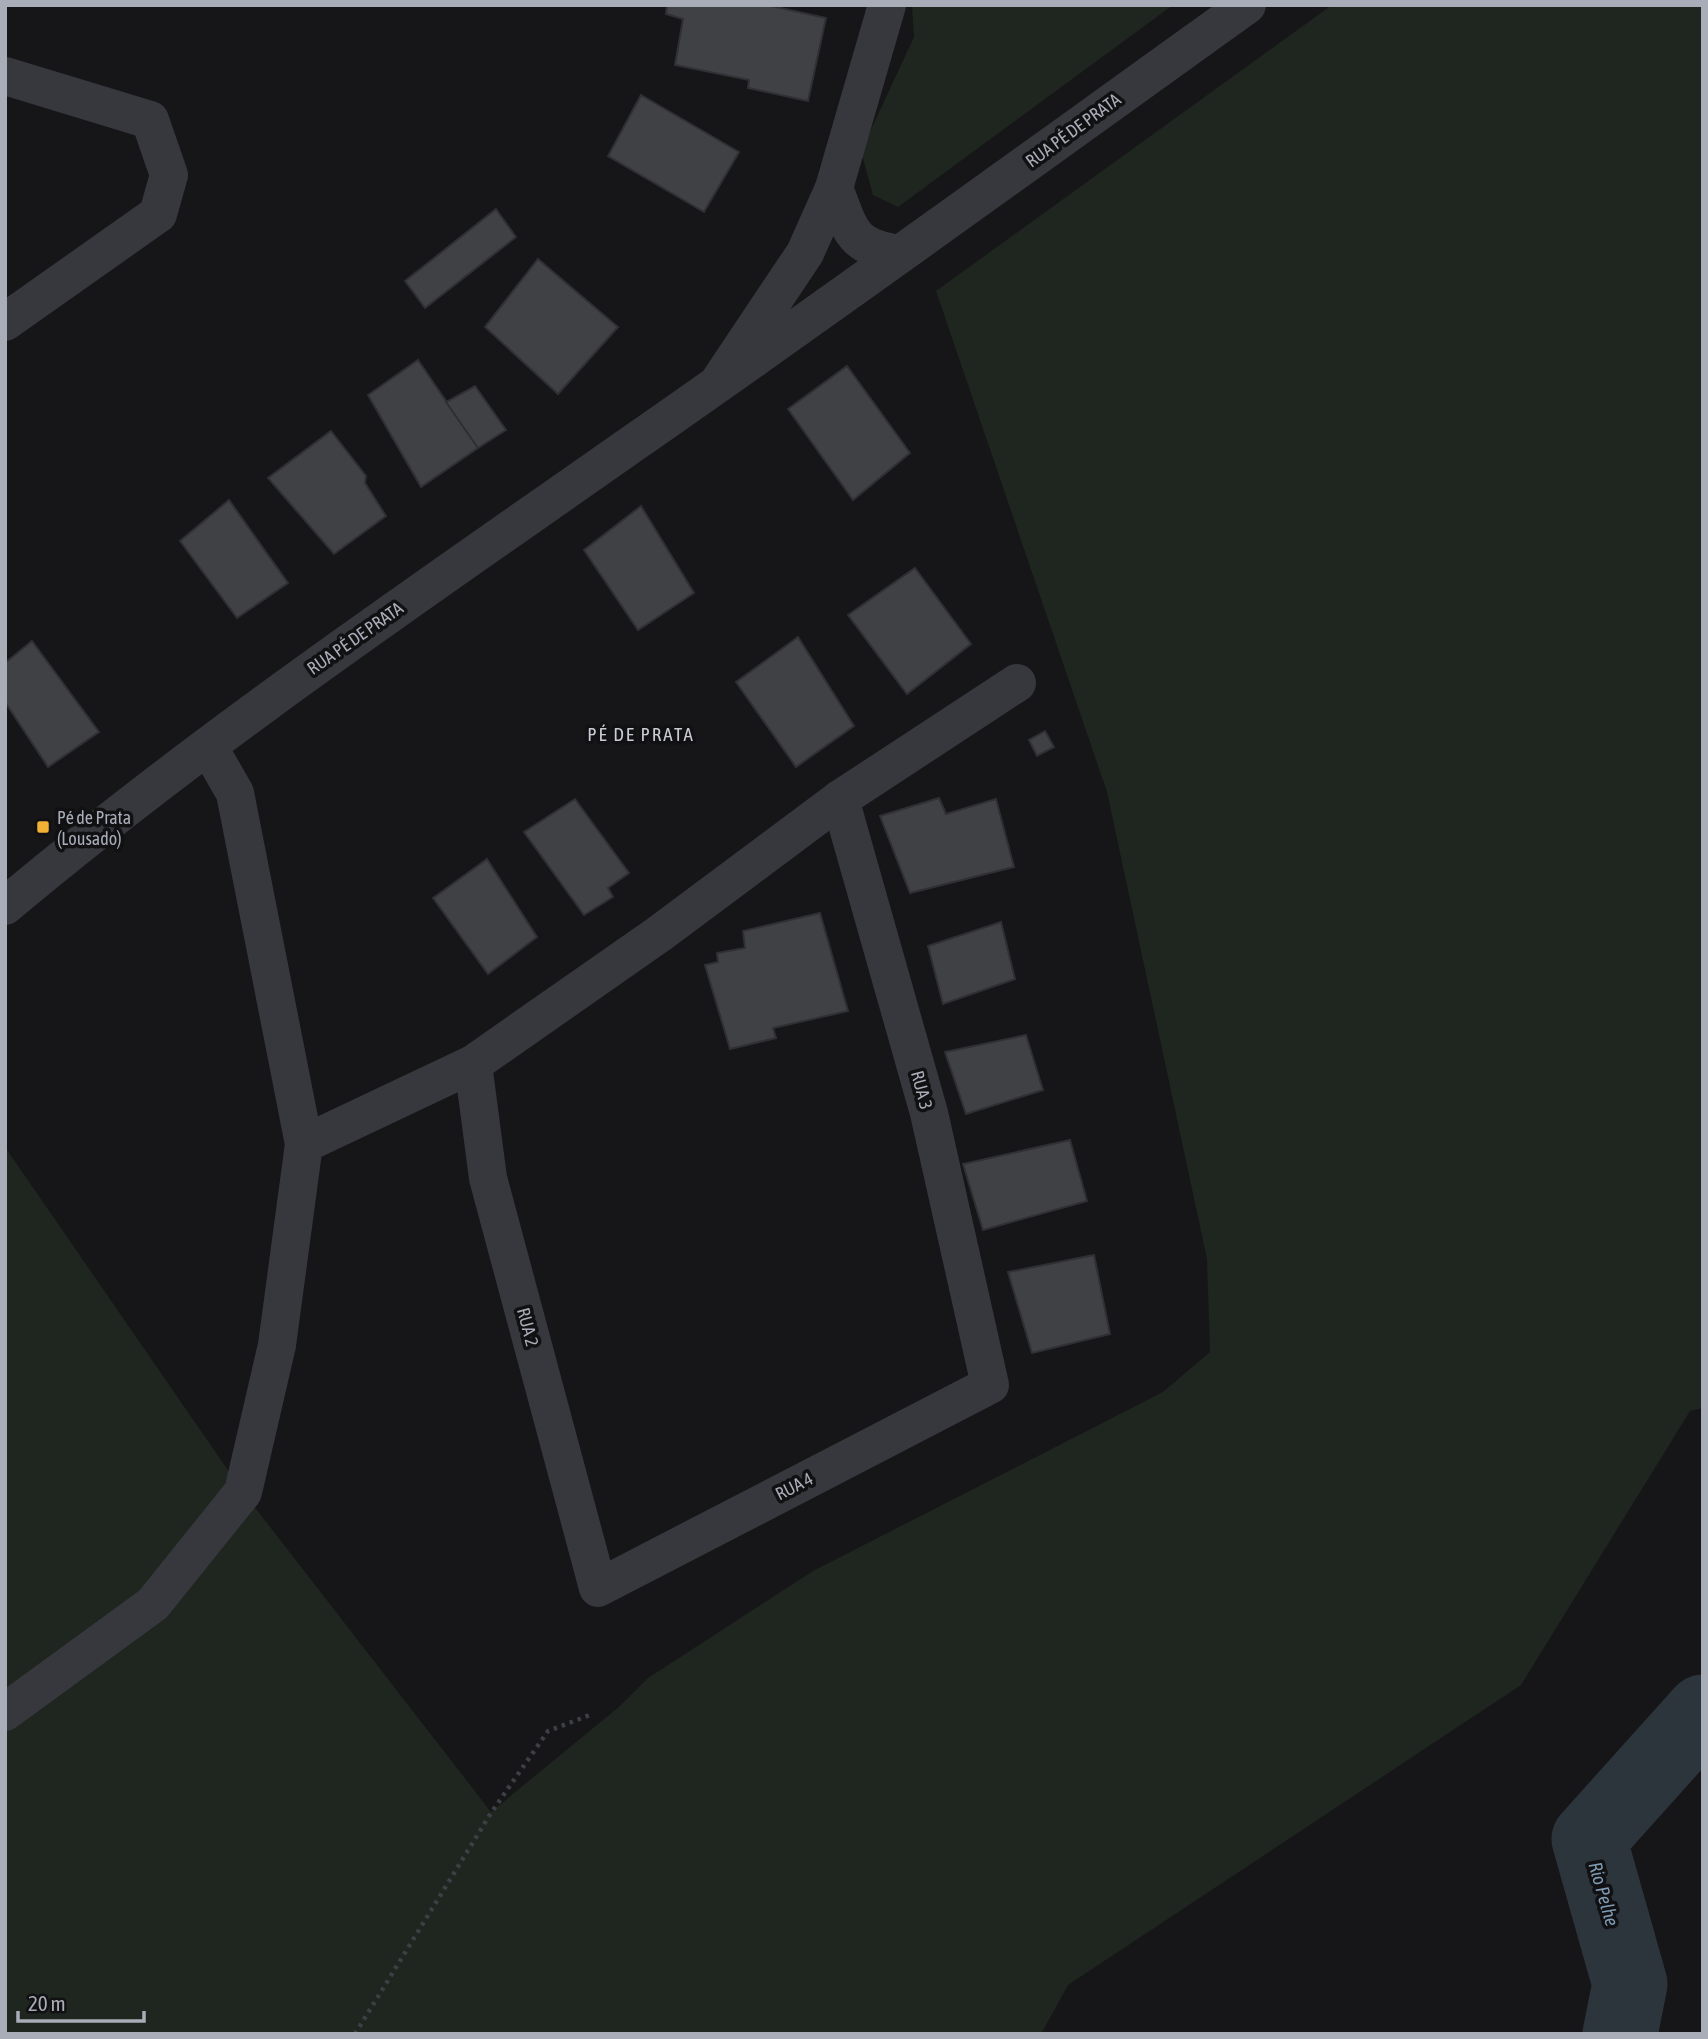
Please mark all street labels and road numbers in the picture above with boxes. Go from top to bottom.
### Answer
street label: RUA PÉ DE PRATA [1022,88,1125,171]
street label: RUA PÉ DE PRATA [303,597,407,679]
street label: RUA 3 [907,1068,937,1112]
street label: RUA 2 [513,1305,543,1349]
street label: RUA 4 [772,1468,816,1504]

